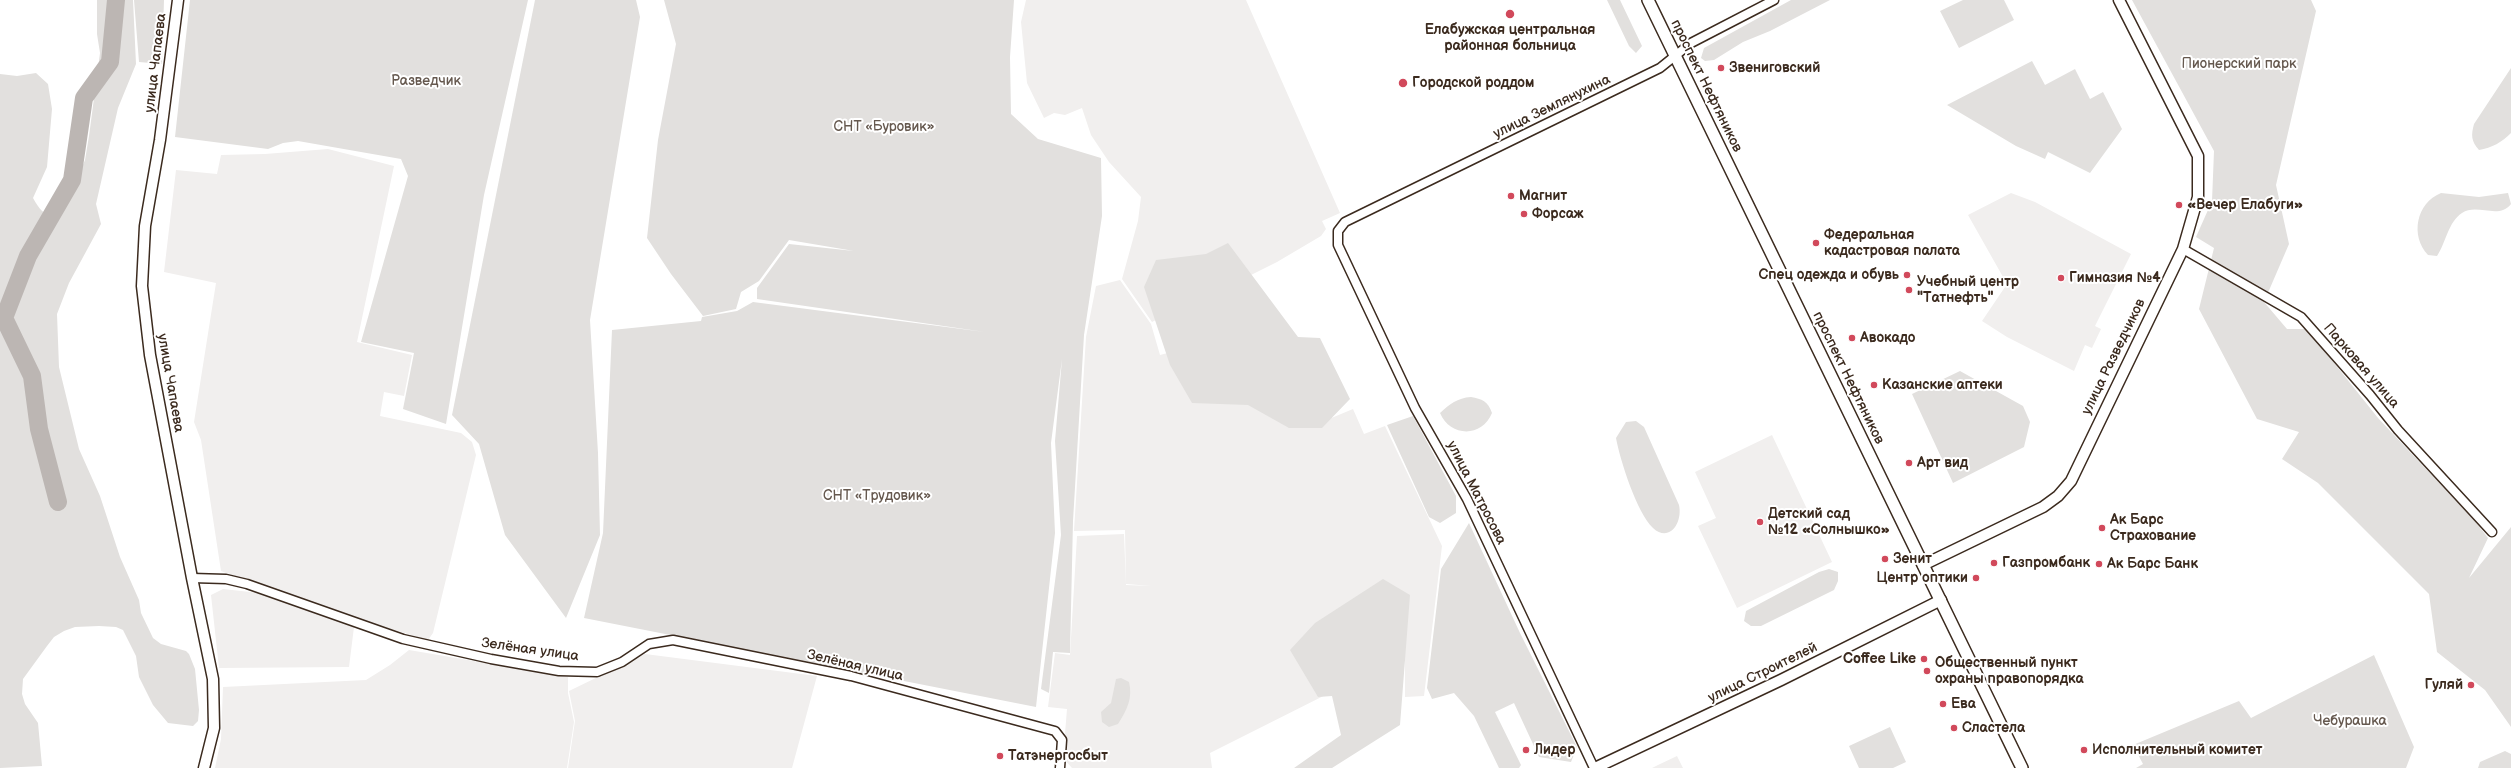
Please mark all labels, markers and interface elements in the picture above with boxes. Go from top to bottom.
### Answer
marker: Елабужская центральная районная больница [1504,8,1516,20]
street label: улица Чапаева [142,12,170,114]
street label: проспект Нефтяников [1667,17,1745,155]
place label: Елабужская центральная районная больница [1425,22,1595,54]
park label: Пионерский парк [2182,56,2296,72]
place label: Звениговский [1729,60,1820,76]
marker: Звениговский [1716,63,1726,73]
street label: улица Землянухина [1491,71,1613,143]
park label: Разведчик [391,73,461,89]
place label: Городской роддом [1412,75,1534,91]
marker: Городской роддом [1397,77,1409,89]
park label: СНТ «Буровик» [834,119,934,135]
place label: Магнит [1519,188,1567,204]
marker: Магнит [1506,191,1516,201]
place label: «Вечер Елабуги» [2187,197,2303,213]
marker: «Вечер Елабуги» [2174,200,2184,210]
place label: Форсаж [1532,206,1584,222]
marker: Форсаж [1519,209,1529,219]
place label: Федеральная кадастровая палата [1824,227,1960,260]
marker: Федеральная кадастровая палата [1811,238,1821,248]
place label: Спец одежда и обувь [1759,267,1899,283]
marker: Спец одежда и обувь [1902,270,1912,280]
place label: Гимназия №4 [2069,270,2161,286]
marker: Гимназия №4 [2056,273,2066,283]
place label: Учебный центр "Татнефть" [1917,274,2019,306]
marker: Учебный центр "Татнефть" [1904,285,1914,295]
street label: улица Разведчиков [2079,296,2149,418]
street label: проспект Нефтяников [1809,309,1887,447]
street label: Парковая улица [2320,320,2402,412]
place label: Авокадо [1860,330,1915,346]
street label: улица Чапаева [153,332,187,434]
marker: Авокадо [1847,333,1857,343]
place label: Казанские аптеки [1882,377,2003,393]
marker: Казанские аптеки [1869,380,1879,390]
street label: улица Матросова [1443,438,1509,548]
place label: Арт вид [1917,455,1968,471]
marker: Арт вид [1904,458,1914,468]
park label: СНТ «Трудовик» [823,488,931,504]
place label: Детский сад №12 «Солнышко» [1768,506,1890,538]
place label: Ак Барс Страхование [2110,512,2196,544]
marker: Детский сад №12 «Солнышко» [1755,517,1765,527]
marker: Ак Барс Страхование [2097,523,2107,533]
place label: Зенит [1893,551,1932,567]
marker: Зенит [1880,554,1890,564]
place label: Газпромбанк [2002,555,2090,571]
place label: Ак Барс Банк [2107,556,2198,572]
marker: Газпромбанк [1989,558,1999,568]
marker: Ак Барс Банк [2094,559,2104,569]
place label: Центр оптики [1877,570,1968,586]
marker: Центр оптики [1971,573,1981,583]
street label: Зелёная улица [480,635,580,665]
street label: улица Строителей [1706,639,1820,707]
street label: Зелёная улица [805,647,905,685]
place label: Coffee Like [1843,651,1916,667]
marker: Coffee Like [1919,654,1929,664]
place label: Общественный пункт охраны правопорядка [1935,655,2084,688]
marker: Общественный пункт охраны правопорядка [1922,666,1932,676]
place label: Гуляй [2424,677,2463,693]
marker: Гуляй [2466,680,2476,690]
place label: Ева [1951,696,1976,712]
marker: Ева [1938,699,1948,709]
park label: Чебурашка [2313,713,2387,729]
place label: Сластела [1962,720,2025,736]
marker: Сластела [1949,723,1959,733]
place label: Лидер [1534,742,1575,758]
place label: Исполнительный комитет [2092,742,2262,758]
marker: Лидер [1521,745,1531,755]
marker: Исполнительный комитет [2079,745,2089,755]
place label: Татэнергосбыт [1008,748,1108,764]
marker: Татэнергосбыт [995,751,1005,761]

